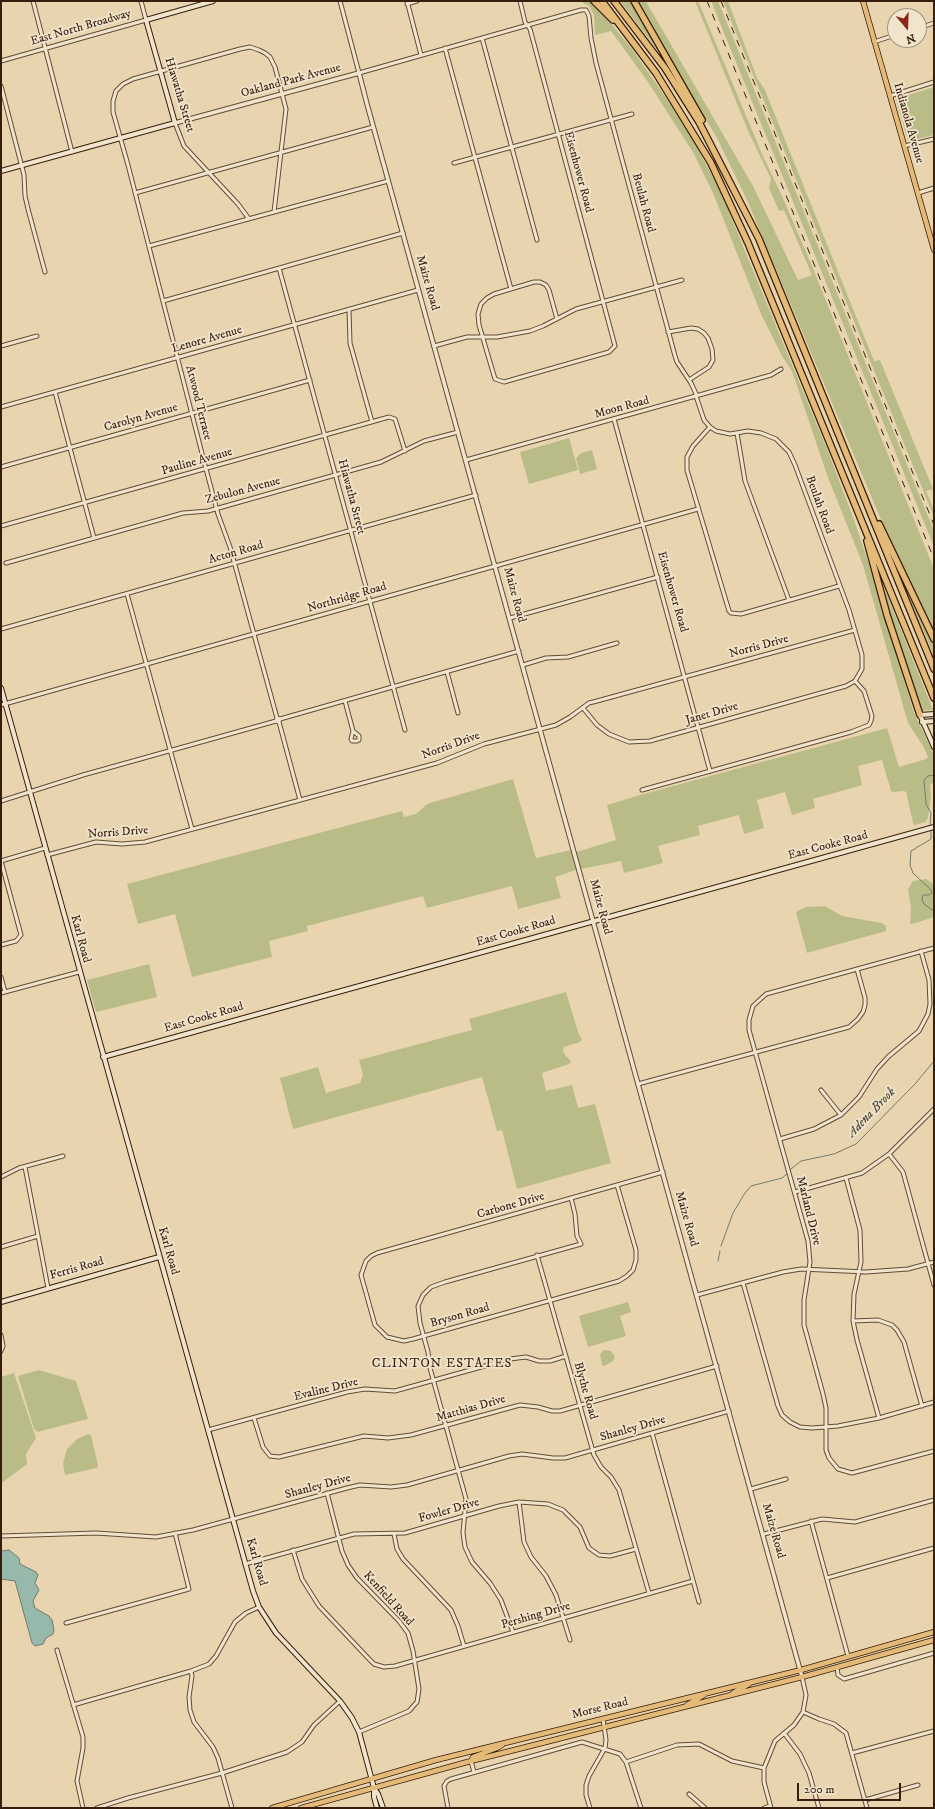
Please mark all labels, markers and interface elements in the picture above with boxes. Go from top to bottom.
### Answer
street label: East North Broadway [29,7,133,49]
north arrow [887,8,927,48]
text: N [904,30,917,46]
street label: Hiawatha Street [161,56,197,134]
street label: Oakland Park Avenue [240,61,342,101]
street label: Indianola Avenue [890,81,926,165]
street label: Eisenhower Road [560,130,596,214]
street label: Beulah Road [628,172,658,234]
street label: Maize Road [412,254,442,312]
street label: Lenore Avenue [170,323,244,357]
street label: Atwood Terrace [182,364,214,442]
street label: Moon Road [593,394,651,422]
street label: Carolyn Avenue [103,401,179,435]
street label: Pauline Avenue [160,445,234,479]
street label: Hiawatha Street [334,458,368,536]
street label: Zebulon Avenue [204,474,282,508]
street label: Beulah Road [802,474,836,536]
street label: Acton Road [207,538,265,568]
street label: Eisenhower Road [654,550,690,634]
street label: Maize Road [500,566,528,624]
street label: Northridge Road [306,580,388,616]
street label: Norris Drive [728,632,790,662]
street label: Janet Drive [684,700,740,728]
street label: Norris Drive [420,729,482,763]
street label: Norris Drive [87,824,149,842]
street label: East Cooke Road [787,828,869,864]
street label: Maize Road [586,878,614,936]
street label: Karl Road [67,913,93,965]
street label: East Cooke Road [475,914,557,950]
street label: East Cooke Road [163,1000,245,1036]
water label: Adena Brook [845,1085,899,1141]
street label: Marland Drive [792,1175,824,1247]
street label: Carbone Drive [476,1190,546,1222]
street label: Maize Road [671,1190,701,1248]
street label: Karl Road [154,1225,182,1277]
street label: Ferris Road [48,1254,106,1284]
street label: Bryson Road [429,1301,491,1331]
district label: CLINTON ESTATES [372,1356,512,1372]
street label: Blythe Road [570,1361,600,1421]
street label: Evaline Drive [292,1375,360,1405]
street label: Matthias Drive [435,1392,507,1426]
street label: Shanley Drive [599,1413,667,1445]
street label: Shanley Drive [284,1471,352,1503]
street label: Fowler Drive [417,1495,481,1527]
street label: Maize Road [758,1502,788,1560]
street label: Karl Road [242,1536,270,1588]
street label: Kenfield Road [360,1569,416,1629]
street label: Pershing Drive [500,1599,572,1633]
street label: Morse Road [570,1695,630,1723]
scale bar [799,1775,903,1801]
text: 200 m [804,1782,834,1797]

